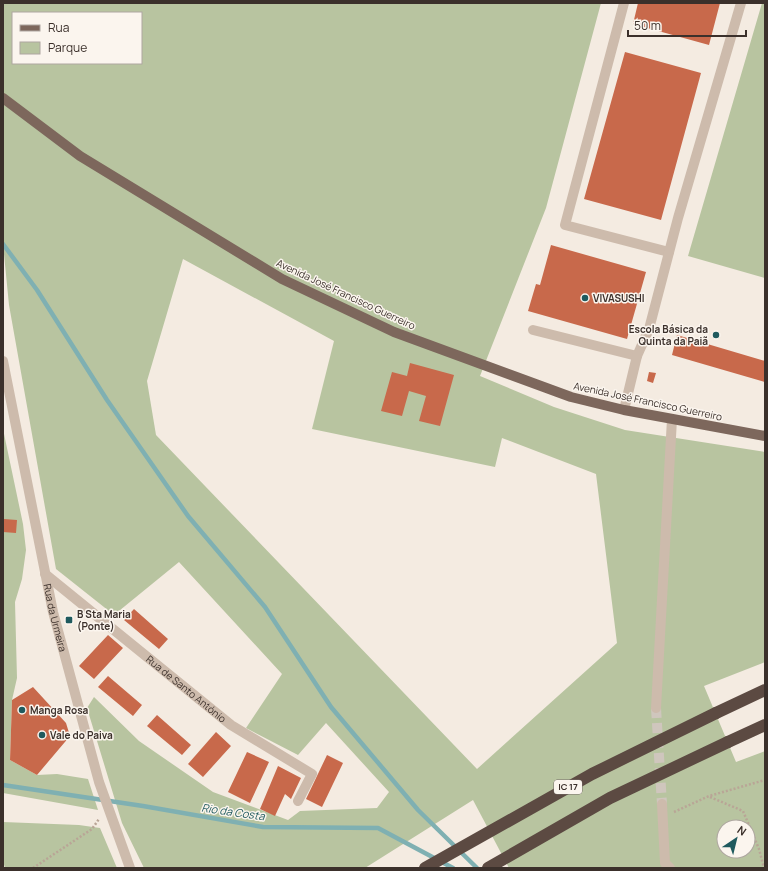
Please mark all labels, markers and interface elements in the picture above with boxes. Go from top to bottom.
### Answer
legend [12,12,142,64]
scale bar [628,12,746,38]
text: 50 m [634,17,661,34]
text: Rua [48,19,69,36]
text: Parque [48,39,87,56]
street label: Avenida José Francisco Guerreiro [274,256,418,332]
place label: VIVASUSHI [593,291,645,305]
marker: VIVASUSHI [580,293,590,303]
place label: Escola Básica da Quinta da Paiã [629,322,708,348]
marker: Escola Básica da Quinta da Paiã [711,330,721,340]
street label: Avenida José Francisco Guerreiro [572,378,724,424]
street label: Rua da Urmeira [41,582,70,653]
place label: B Sta Maria (Ponte) [77,607,131,633]
marker: B Sta Maria (Ponte) [64,615,74,625]
street label: Rua de Santo António [143,652,229,726]
place label: Manga Rosa [30,703,89,717]
marker: Manga Rosa [17,705,27,715]
place label: Vale do Paiva [50,728,113,742]
marker: Vale do Paiva [37,730,47,740]
road number: IC 17 [554,780,582,794]
water label: Rio da Costa [201,800,267,823]
north arrow [716,819,756,859]
text: N [734,822,750,839]

